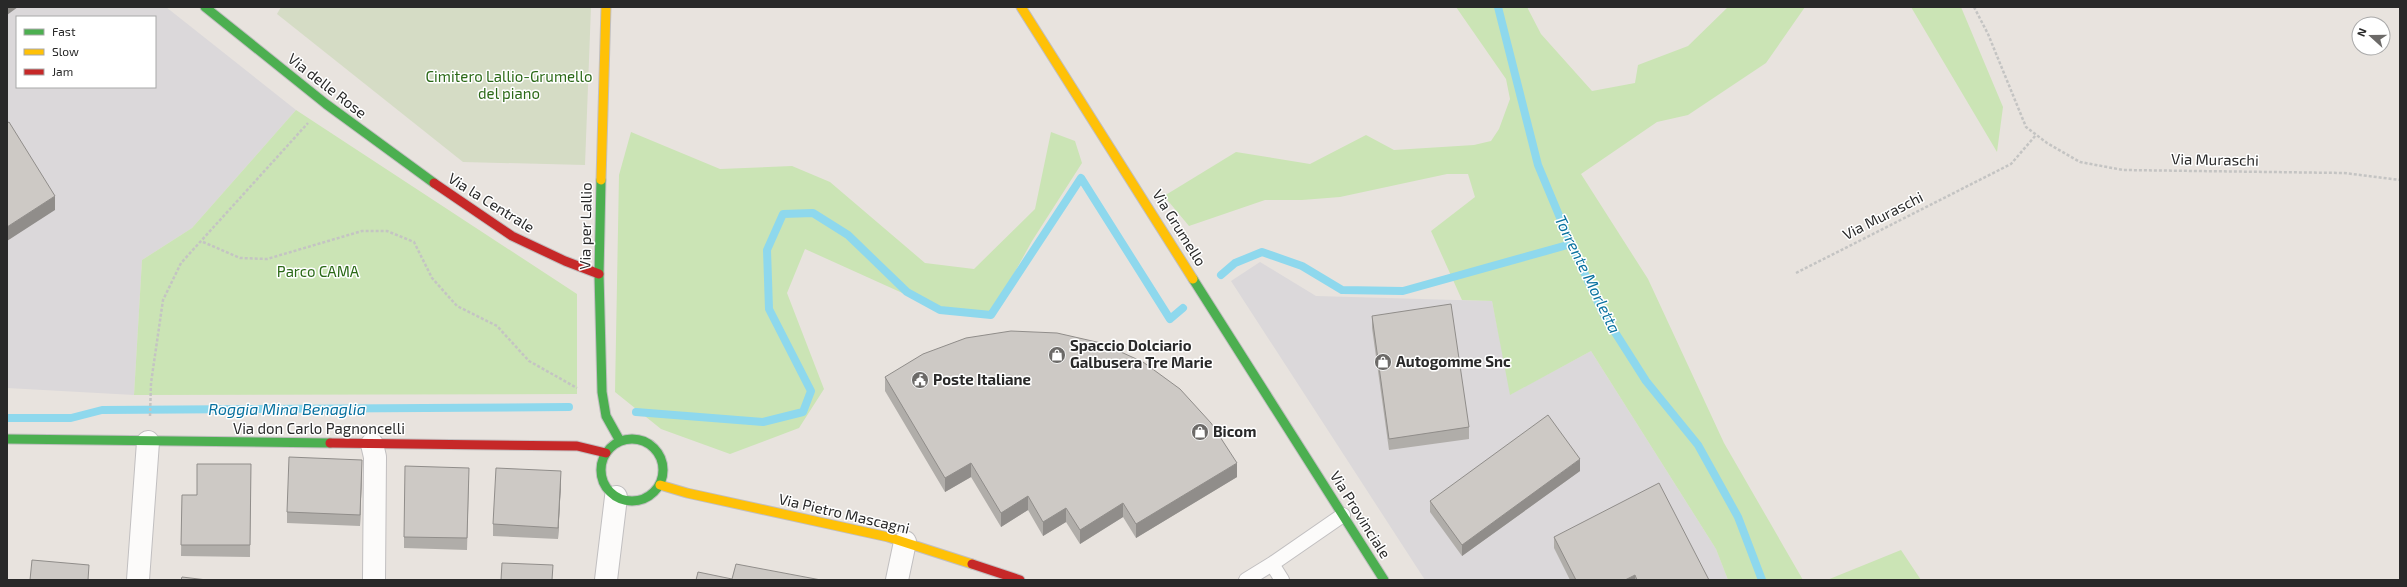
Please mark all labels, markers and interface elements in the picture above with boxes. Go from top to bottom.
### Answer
legend [16,16,156,88]
north arrow [2351,16,2391,56]
text: Fast [52,24,76,38]
text: N [2354,26,2369,38]
text: Slow [52,44,79,58]
street label: Via delle Rose [285,49,371,121]
text: Jam [52,64,73,78]
park label: Cimitero Lallio-Grumello del piano [425,67,593,102]
street label: Via Muraschi [2171,149,2259,169]
street label: Via la Centrale [445,168,538,236]
street label: Via per Lallio [575,182,595,270]
street label: Via Grumello [1149,186,1211,269]
street label: Via Muraschi [1839,187,1926,243]
water label: Torrente Morletta [1552,212,1625,336]
park label: Parco CAMA [277,262,360,280]
place label: Spaccio Dolciario Galbusera Tre Marie [1070,336,1212,371]
shop icon: Spaccio Dolciario Galbusera Tre Marie [1047,345,1067,365]
shop icon: Autogomme Snc [1373,352,1393,372]
place label: Autogomme Snc [1396,352,1511,370]
public building icon: Poste Italiane [910,370,930,390]
place label: Poste Italiane [933,370,1031,388]
water label: Roggia Mina Benaglia [208,399,366,418]
street label: Via don Carlo Pagnoncelli [233,419,405,437]
shop icon: Bicom [1190,422,1210,442]
place label: Bicom [1213,422,1256,440]
street label: Via Provinciale [1327,467,1395,562]
street label: Via Pietro Mascagni [777,489,911,537]

